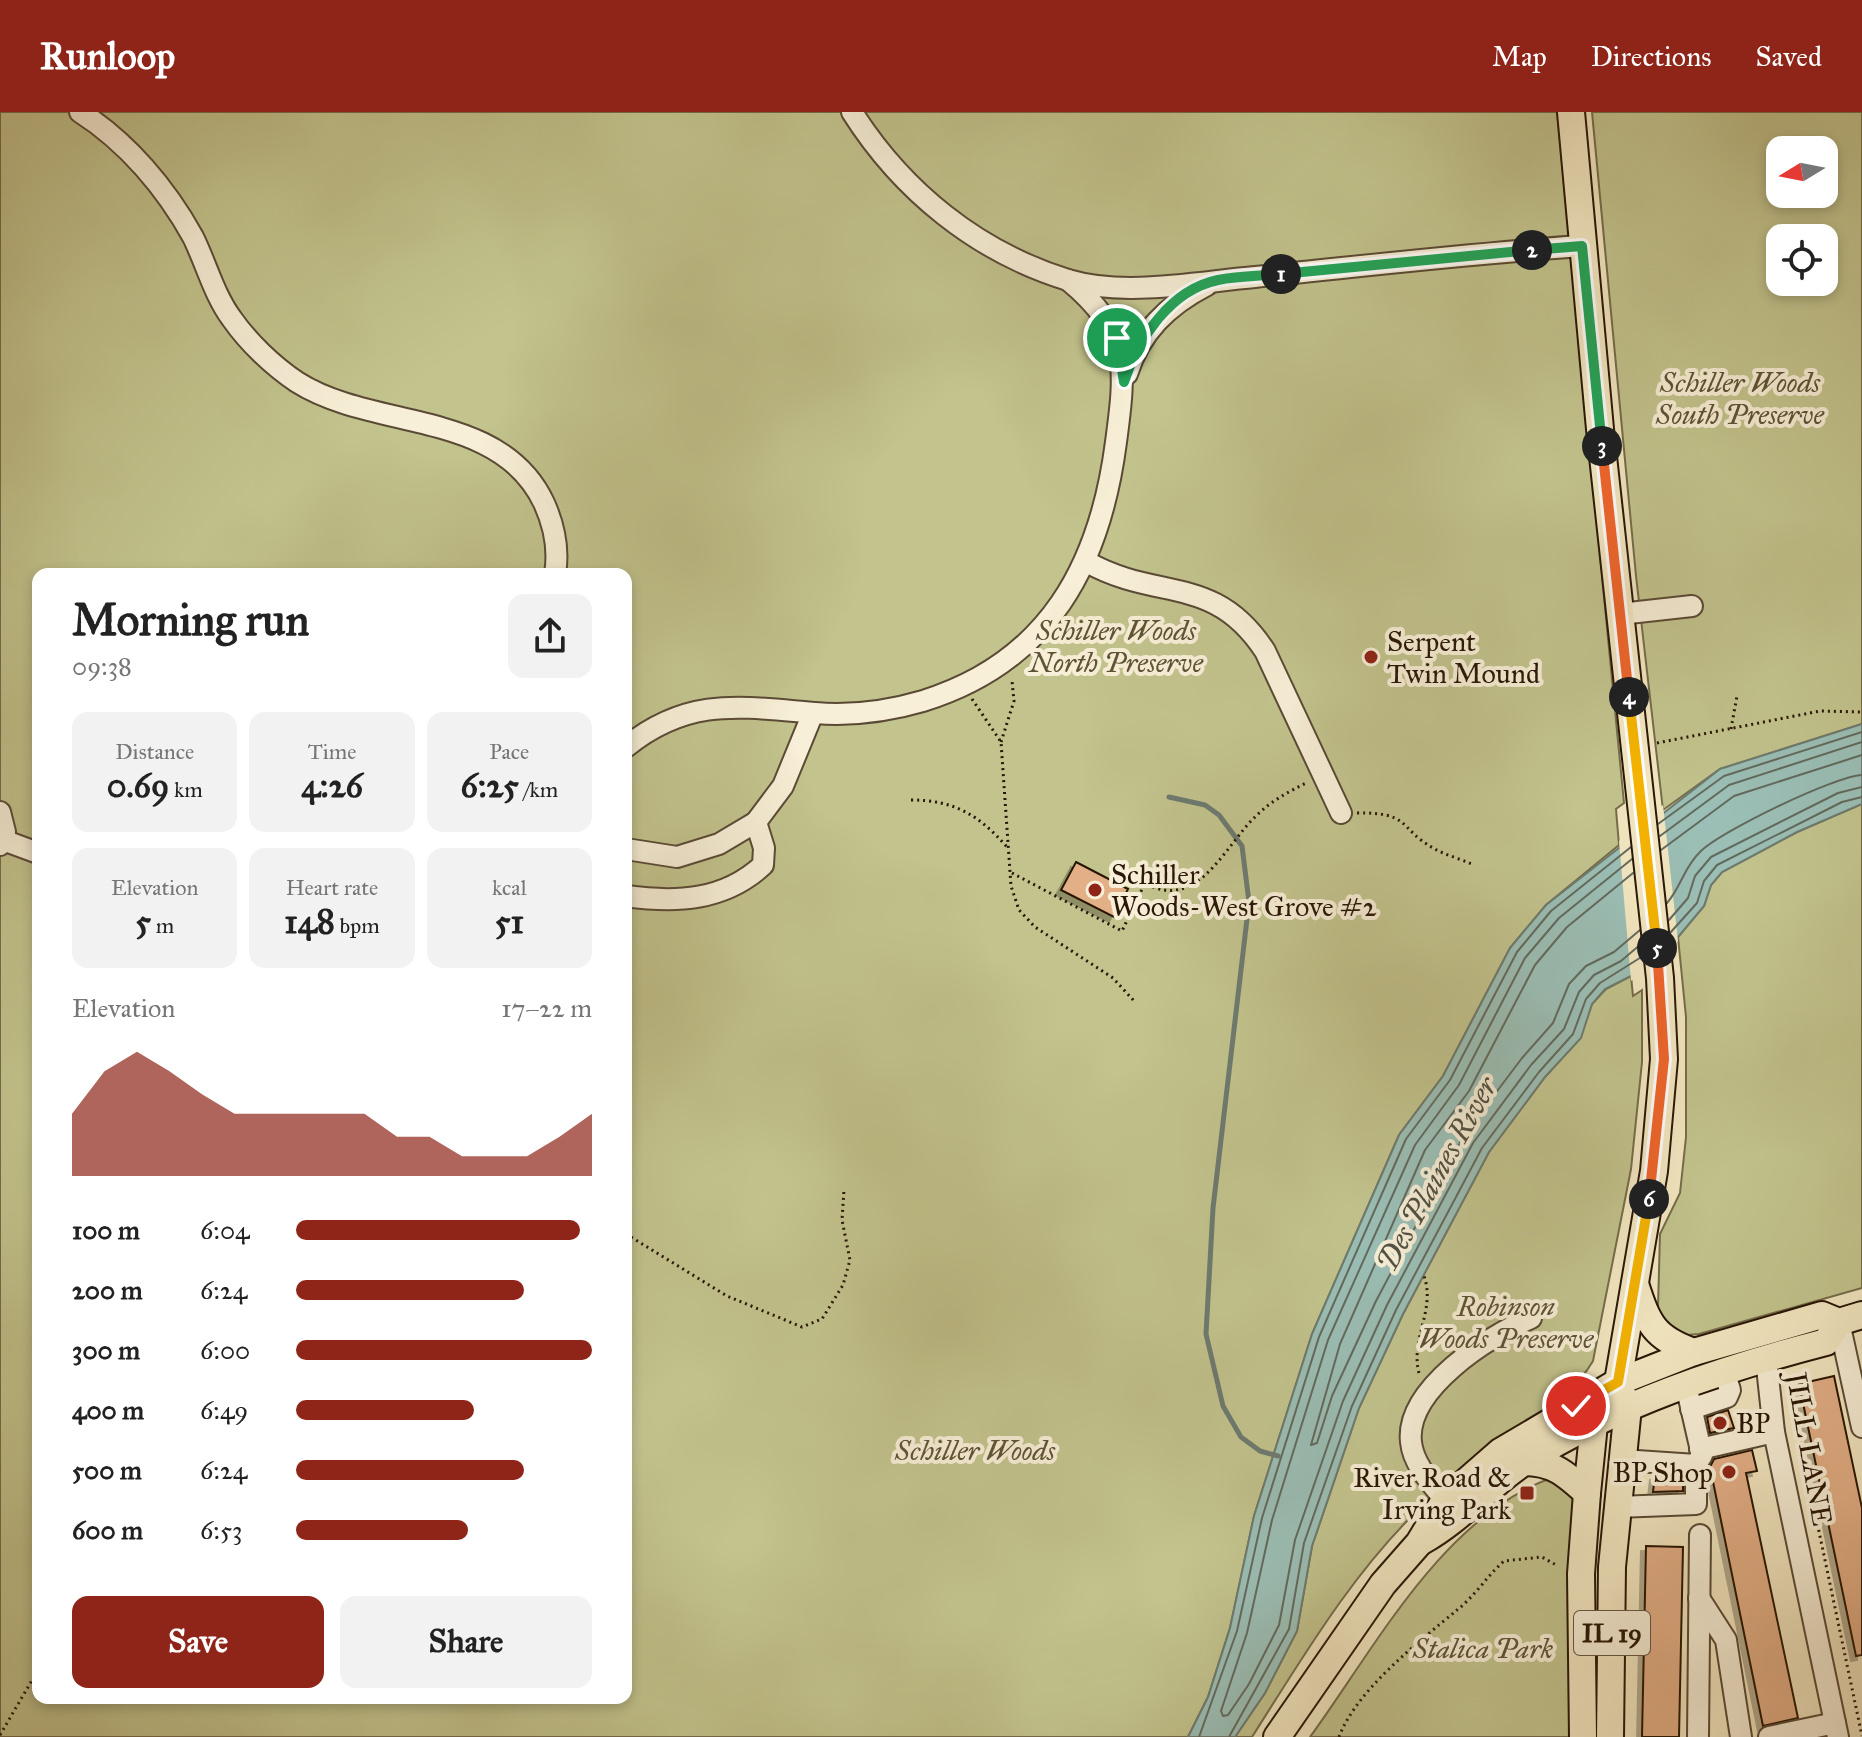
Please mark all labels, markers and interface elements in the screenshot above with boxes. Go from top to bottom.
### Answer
text: Runloop [40,33,175,79]
text: Map [1492,39,1547,74]
text: Directions [1591,39,1712,74]
text: Saved [1756,39,1822,74]
north arrow [1766,136,1838,208]
map controls [1766,136,1838,296]
button: locate [1766,224,1838,296]
pin: 2 [1512,230,1552,270]
text: 2 [1527,236,1537,263]
pin: 1 [1261,254,1301,294]
text: 1 [1277,260,1285,287]
pin [1083,304,1151,372]
icon: arrive [1095,316,1139,360]
park label: Schiller Woods South Preserve [1655,365,1825,432]
pin: 3 [1582,426,1622,466]
text: 3 [1598,432,1606,459]
text: Morning run [72,593,309,647]
button: share [508,594,592,678]
park label: Schiller Woods North Preserve [1027,613,1203,680]
place label: Serpent Twin Mound [1387,624,1540,691]
marker: Serpent Twin Mound [1362,648,1380,666]
text: 09:38 [72,650,132,682]
pin: 4 [1609,677,1649,717]
text: 4 [1623,683,1635,710]
text: Distance [115,738,194,765]
text: Time [308,738,356,765]
text: Pace [489,738,529,765]
text: 0.69 [107,765,169,806]
text: 4:26 [301,765,363,806]
text: 6:25 [460,765,519,806]
text: km [169,776,203,803]
text: /km [519,776,558,803]
place label: Schiller Woods-West Grove #2 [1111,857,1377,924]
text: Elevation [111,874,198,901]
text: Heart rate [286,874,378,901]
text: kcal [492,874,527,901]
marker: Schiller Woods-West Grove #2 [1086,881,1104,899]
text: 5 [135,901,151,942]
text: 148 [284,901,335,942]
text: 51 [495,901,524,942]
text: m [151,912,174,939]
text: bpm [335,912,380,939]
pin: 5 [1637,928,1677,968]
text: 5 [1652,934,1662,961]
text: Elevation [72,992,175,1024]
text: 17–22 m [501,992,592,1024]
water label: Des Plaines River [1369,1069,1506,1277]
pin: 6 [1629,1179,1669,1219]
text: 6 [1643,1185,1655,1212]
text: 100 m [72,1214,140,1246]
text: 6:04 [200,1214,250,1246]
text: 200 m [72,1274,143,1306]
text: 6:24 [200,1274,247,1306]
park label: Robinson Woods Preserve [1419,1289,1594,1356]
text: 300 m [72,1334,140,1366]
text: 6:00 [200,1334,250,1366]
street label: JILL LANE [1778,1367,1840,1528]
pin [1542,1372,1610,1440]
icon: check [1554,1384,1598,1428]
text: 400 m [72,1394,144,1426]
text: 6:49 [200,1394,248,1426]
place label: BP [1736,1406,1770,1441]
marker: BP [1711,1414,1729,1432]
park label: Schiller Woods [894,1433,1056,1468]
text: 500 m [72,1454,142,1486]
text: 6:24 [200,1454,247,1486]
place label: BP Shop [1613,1455,1713,1490]
place label: River Road & Irving Park [1353,1460,1511,1527]
marker: BP Shop [1720,1463,1738,1481]
marker: River Road & Irving Park [1518,1484,1536,1502]
text: 600 m [72,1514,143,1546]
text: 6:53 [200,1514,242,1546]
button: Save [72,1596,324,1688]
button: Share [340,1596,592,1688]
road number: IL 19 [1574,1611,1650,1655]
park label: Stalica Park [1412,1631,1554,1666]

